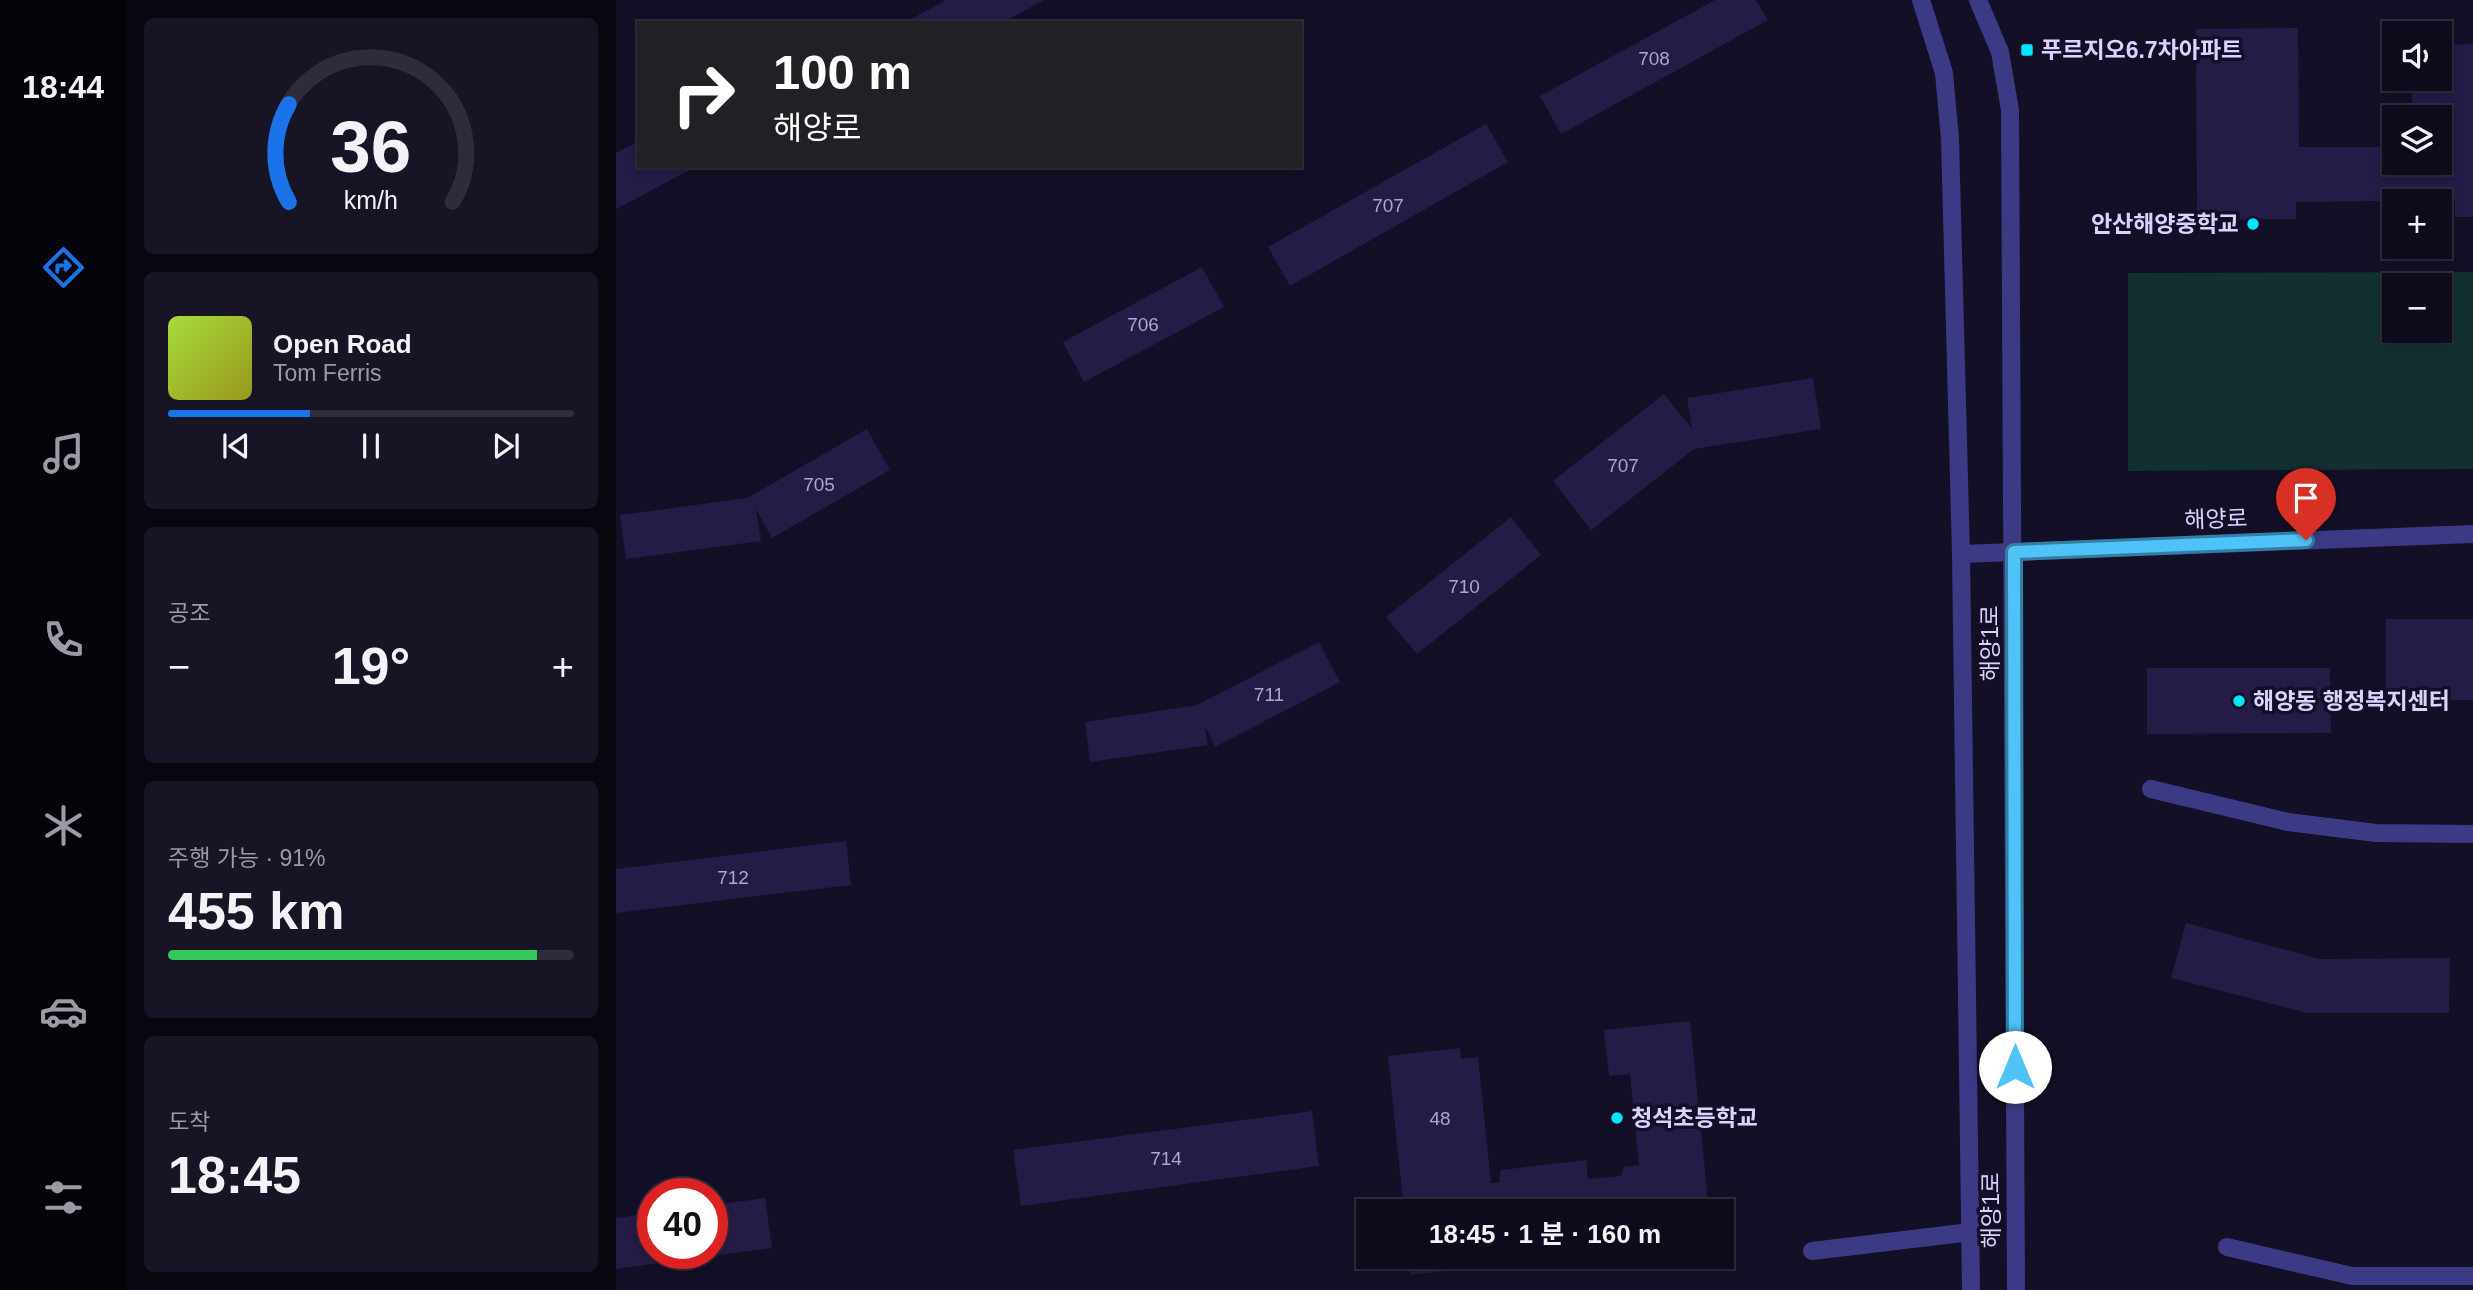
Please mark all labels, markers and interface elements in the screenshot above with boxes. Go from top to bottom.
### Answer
map controls [2382,21,2452,343]
button: sound [2382,21,2452,91]
place label: 푸르지오6.7차아파트 [2041,37,2242,63]
marker: 푸르지오6.7차아파트 [2019,42,2035,58]
text: 100 m [773,45,912,99]
house number: 708 [1638,48,1670,69]
icon: right [658,49,749,140]
text: 18:44 [22,69,104,105]
button: layers [2382,105,2452,175]
text: 36 [331,107,411,188]
text: 해양로 [773,110,861,146]
text: km/h [344,186,398,214]
button: + [2382,189,2452,259]
house number: 707 [1372,195,1404,216]
place label: 안산해양중학교 [2091,211,2239,237]
marker: 안산해양중학교 [2245,216,2261,232]
icon: directions [39,243,88,292]
button: − [2382,273,2452,343]
house number: 706 [1127,314,1159,335]
text: Open Road [273,329,412,359]
text: Tom Ferris [273,360,382,386]
icon: previous [217,427,255,465]
icon: pause [352,427,390,465]
icon: next [487,427,525,465]
icon: music [39,429,88,478]
house number: 707 [1607,455,1639,476]
pin [2276,468,2336,540]
house number: 705 [803,474,835,495]
icon: arrive [2287,479,2325,517]
street label: 해양로 [2184,505,2248,533]
house number: 710 [1448,576,1480,597]
text: 공조 [168,600,210,626]
street label: 해양1로 [1977,605,2003,681]
icon: phone [39,615,88,664]
text: 19° [332,637,410,695]
text: − [168,646,190,688]
text: + [552,646,574,688]
house number: 711 [1254,684,1284,705]
place label: 해양동 행정복지센터 [2253,688,2450,714]
marker: 해양동 행정복지센터 [2231,693,2247,709]
icon: climate [39,801,88,850]
text: 주행 가능 · 91% [168,845,326,871]
house number: 712 [717,867,749,888]
text: 455 km [168,882,344,940]
icon: car [39,987,88,1036]
position arrow [1978,1030,2052,1104]
place label: 청석초등학교 [1631,1105,1758,1131]
house number: 48 [1429,1108,1451,1129]
text: 도착 [168,1109,210,1135]
marker: 청석초등학교 [1609,1110,1625,1126]
text: 18:45 [168,1146,301,1204]
house number: 714 [1150,1148,1182,1169]
street label: 해양1로 [1978,1172,2004,1248]
icon: filters [39,1173,88,1222]
speed limit sign: 40 [637,1178,728,1269]
text: 18:45 · 1 분 · 160 m [1429,1219,1661,1249]

